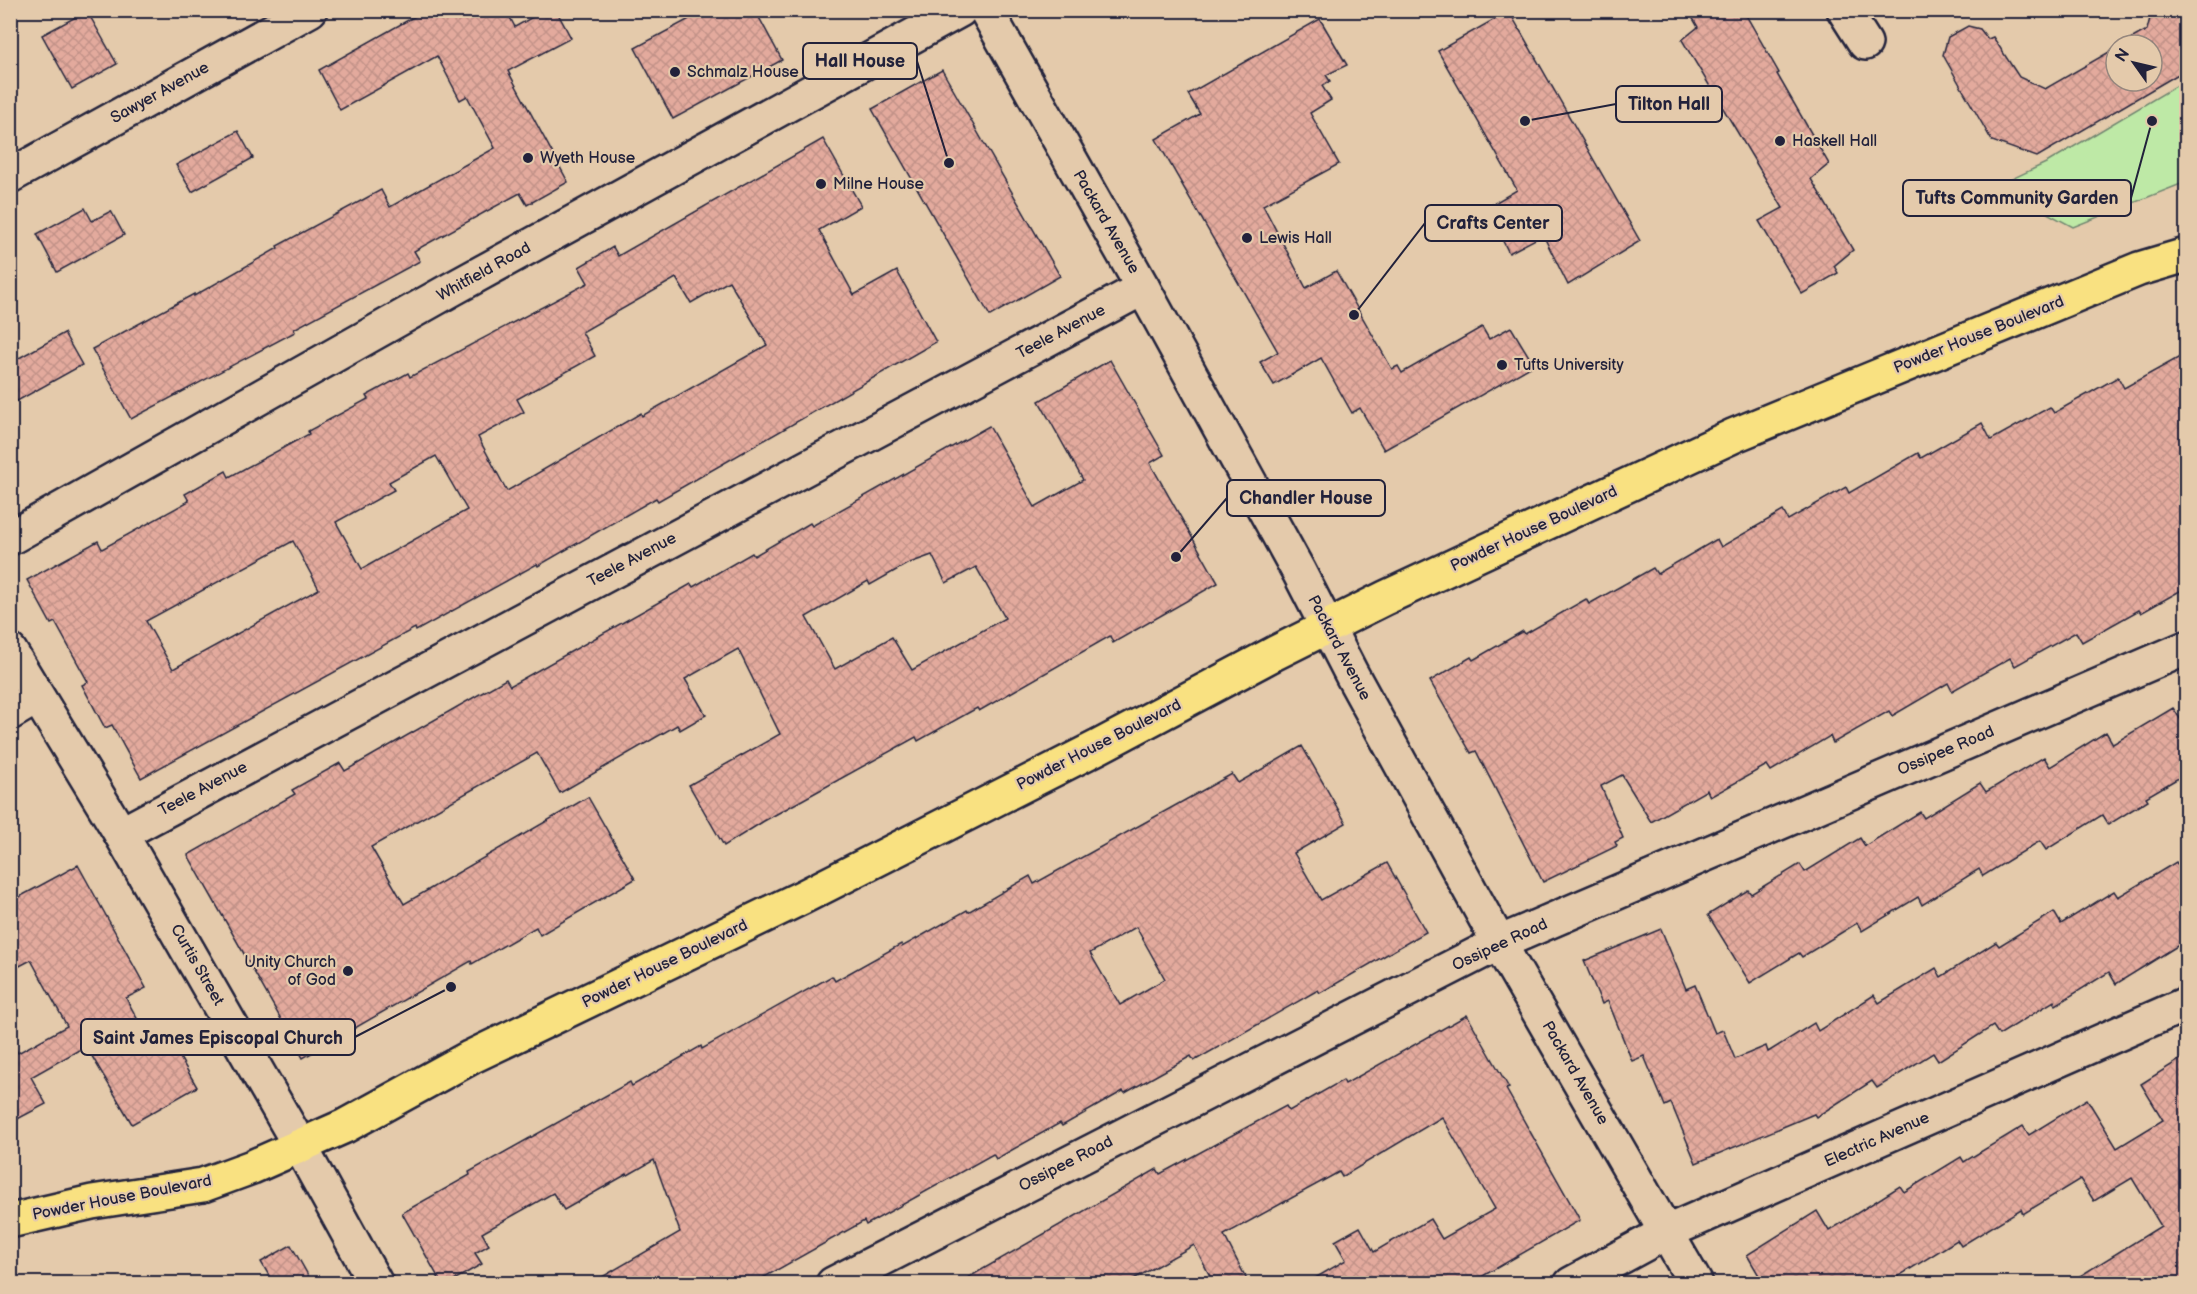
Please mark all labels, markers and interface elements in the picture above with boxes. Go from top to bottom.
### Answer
north arrow [2104,33,2164,93]
callout: Hall House [803,43,917,79]
text: N [2112,45,2134,66]
text: Hall House [815,51,905,72]
street label: Sawyer Avenue [108,58,213,128]
place label: Schmalz House [687,63,799,82]
marker: Schmalz House [668,65,682,79]
callout: Tilton Hall [1616,86,1722,122]
text: Tilton Hall [1628,94,1710,115]
place label: Haskell Hall [1792,132,1877,151]
marker: Haskell Hall [1773,134,1787,148]
place label: Wyeth House [540,149,636,168]
marker: Wyeth House [521,151,535,165]
street label: Packard Avenue [1069,167,1144,278]
place label: Milne House [833,175,924,194]
marker: Milne House [814,177,828,191]
callout: Tufts Community Garden [1903,180,2131,216]
text: Tufts Community Garden [1915,188,2119,209]
callout: Crafts Center [1425,205,1562,241]
text: Crafts Center [1437,213,1550,234]
place label: Lewis Hall [1259,229,1332,248]
marker: Lewis Hall [1240,231,1254,245]
street label: Whitfield Road [434,238,534,306]
street label: Powder House Boulevard [1891,292,2067,378]
street label: Teele Avenue [1013,300,1109,363]
place label: Tufts University [1514,356,1625,375]
marker: Tufts University [1495,358,1509,372]
callout: Chandler House [1227,480,1385,516]
street label: Powder House Boulevard [1448,482,1620,576]
text: Chandler House [1239,488,1373,509]
street label: Teele Avenue [584,528,680,591]
street label: Packard Avenue [1303,592,1375,704]
street label: Powder House Boulevard [1014,695,1184,795]
street label: Ossipee Road [1895,722,1997,780]
street label: Teele Avenue [155,757,251,820]
street label: Ossipee Road [1449,915,1551,975]
street label: Powder House Boulevard [579,916,751,1012]
street label: Curtis Street [166,921,228,1009]
place label: Unity Church of God [244,953,336,990]
marker: Unity Church of God [341,964,355,978]
street label: Packard Avenue [1538,1018,1613,1129]
callout: Saint James Episcopal Church [81,1019,355,1055]
text: Saint James Episcopal Church [93,1028,343,1049]
street label: Electric Avenue [1822,1108,1933,1172]
street label: Ossipee Road [1016,1132,1116,1196]
street label: Powder House Boulevard [31,1171,213,1225]

